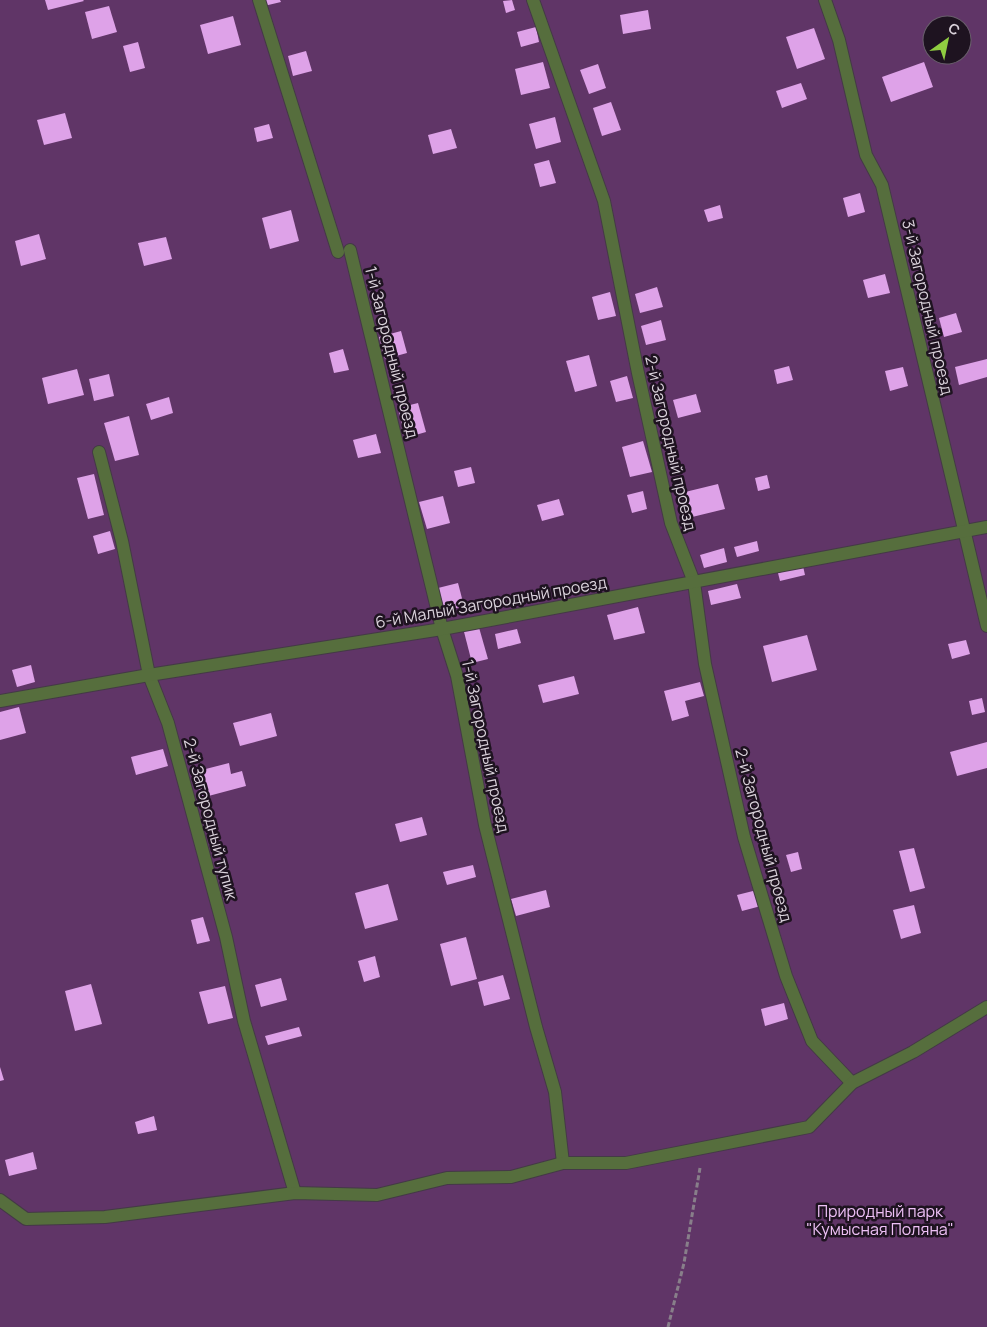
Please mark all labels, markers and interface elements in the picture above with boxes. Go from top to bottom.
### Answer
north arrow [922,15,972,65]
text: С [945,18,964,39]
street label: 3-й Загородный проезд [897,217,959,397]
street label: 1-й Загородный проезд [360,264,424,441]
street label: 2-й Загородный проезд [640,353,702,533]
street label: 6-й Малый Загородный проезд [374,571,609,633]
street label: 1-й Загородный проезд [457,658,515,835]
street label: 2-й Загородный тупик [179,736,243,903]
street label: 2-й Загородный проезд [730,746,798,925]
park label: Природный парк "Кумысная Поляна" [806,1200,954,1240]

